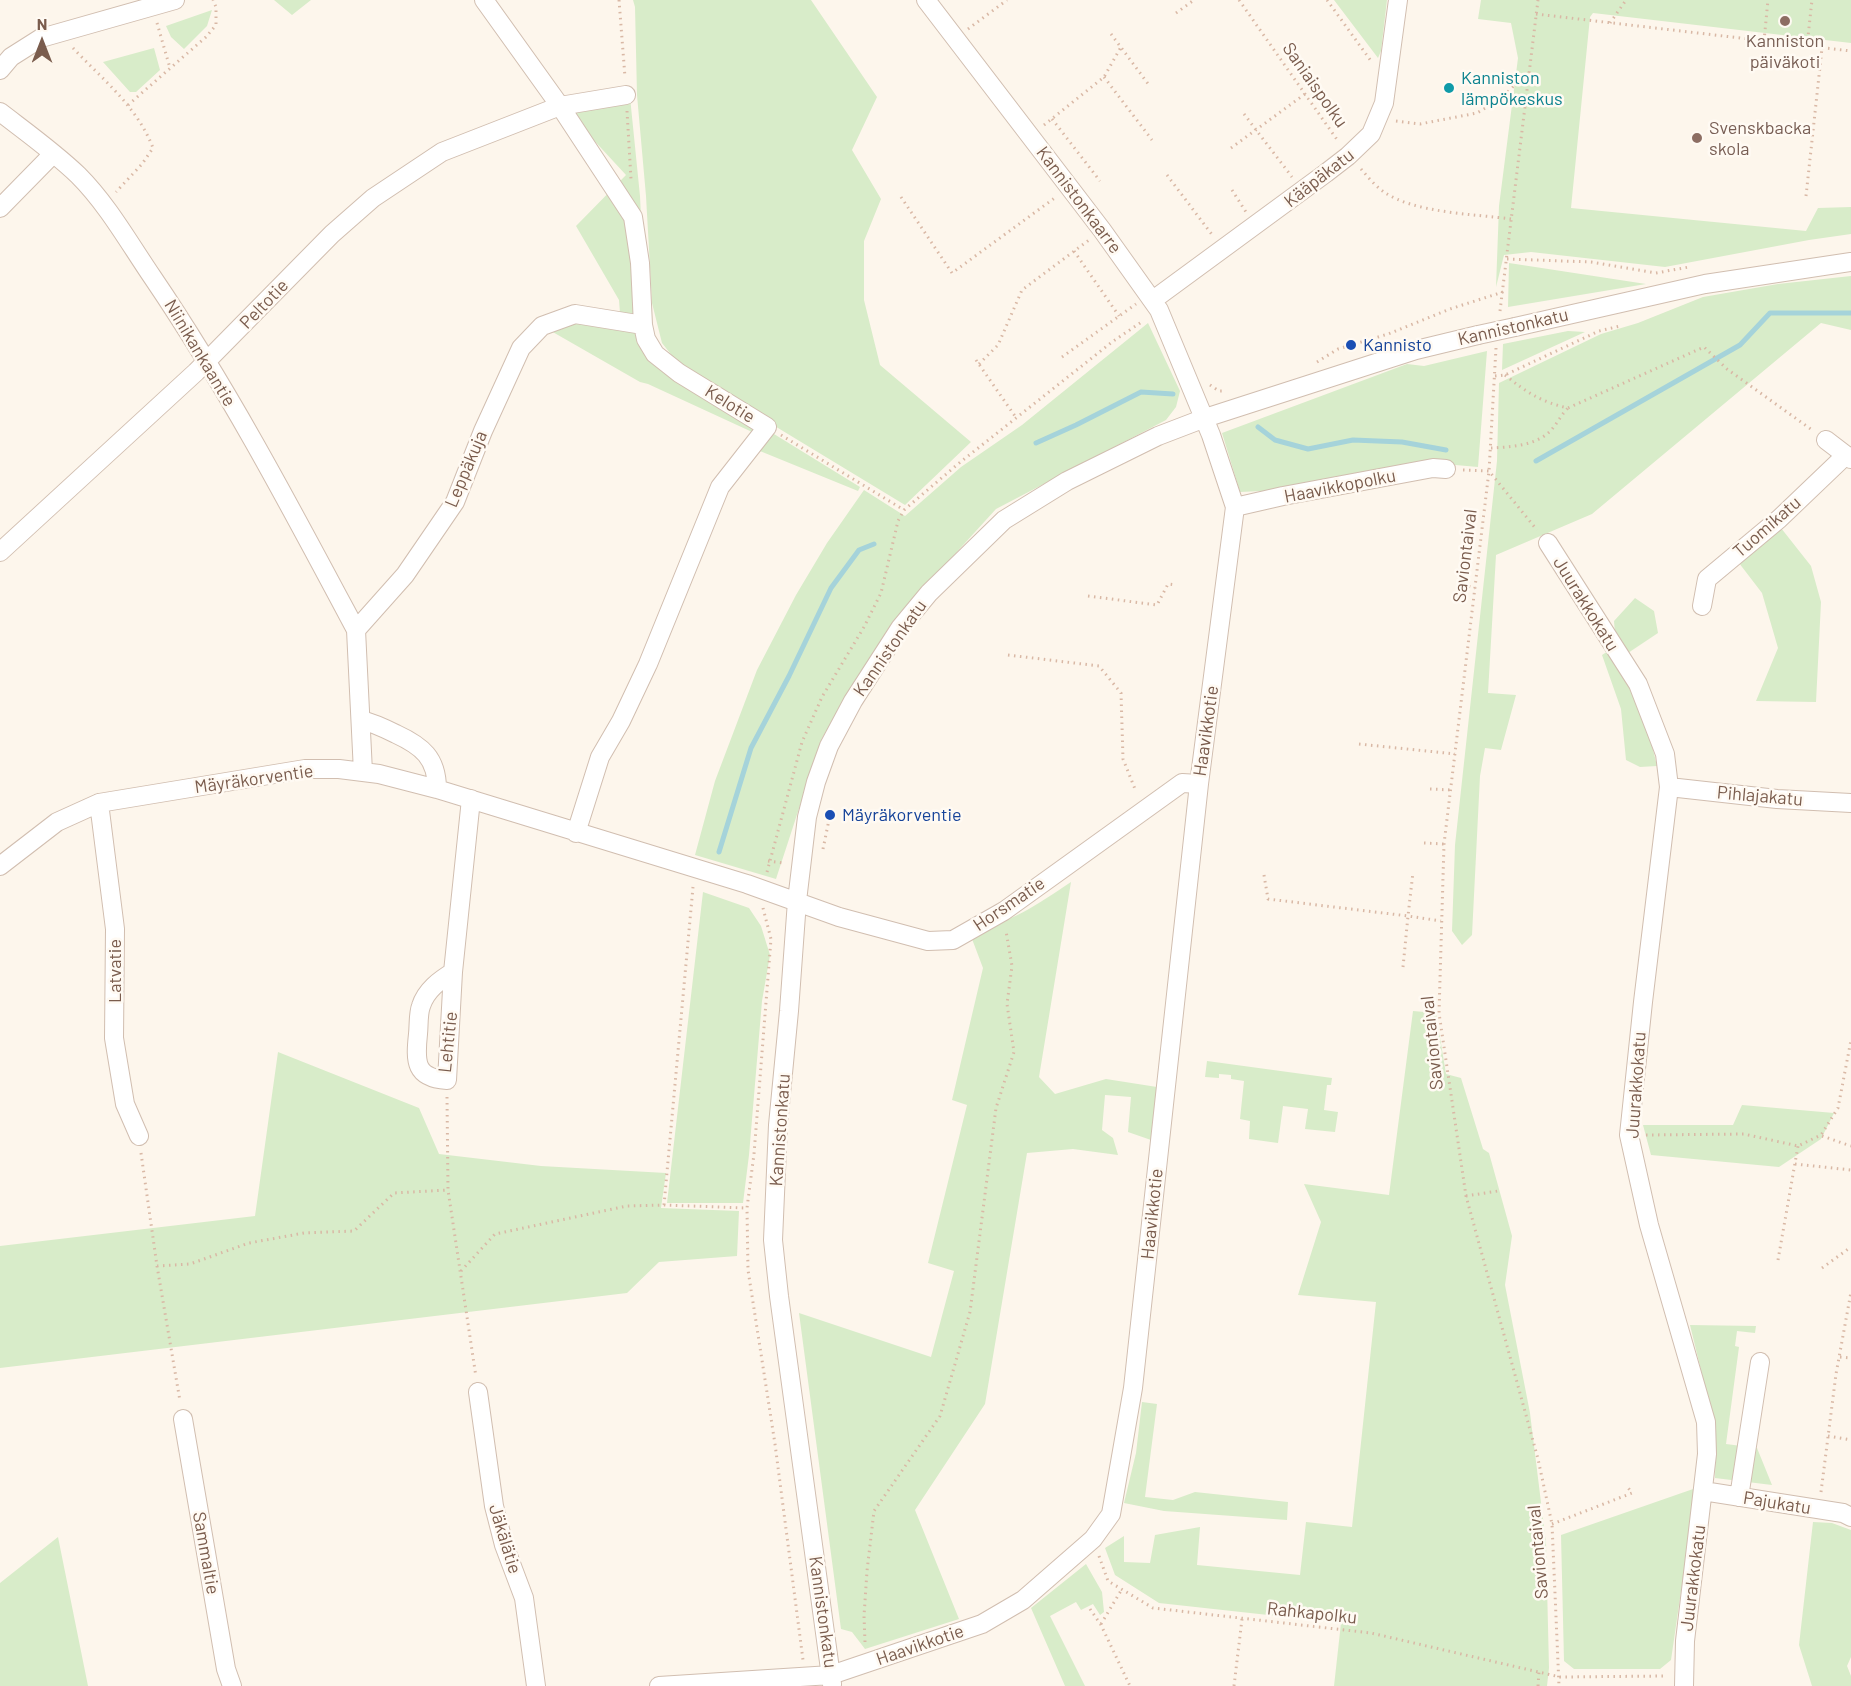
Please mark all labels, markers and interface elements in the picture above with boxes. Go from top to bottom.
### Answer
north arrow [12,12,72,72]
text: N [37,14,47,33]
marker: Kanniston päiväkoti [1778,14,1792,28]
place label: Kanniston päiväkoti [1746,30,1824,72]
street label: Saniaispolku [1278,38,1352,132]
place label: Kanniston lämpökeskus [1461,67,1563,110]
marker: Kanniston lämpökeskus [1442,81,1456,95]
place label: Svenskbacka skola [1709,117,1811,160]
marker: Svenskbacka skola [1690,131,1704,145]
street label: Kannistonkaarre [1032,142,1126,258]
street label: Kääpäkatu [1280,144,1358,212]
street label: Peltotie [235,275,293,333]
street label: Niinikankaantie [160,296,240,410]
street label: Kannistonkatu [1456,304,1570,350]
place label: Kannisto [1363,334,1432,356]
marker: Kannisto [1344,338,1358,352]
street label: Kelotie [701,380,759,428]
street label: Leppäkuja [440,427,492,511]
street label: Haavikkopolku [1282,465,1398,507]
street label: Tuomikatu [1729,492,1805,562]
street label: Saviontaival [1449,508,1481,604]
street label: Juurakkokatu [1548,553,1624,655]
street label: Kannistonkatu [849,596,931,700]
street label: Haavikkotie [1189,684,1223,778]
street label: Mäyräkorventie [193,760,315,798]
street label: Pihlajakatu [1716,781,1804,811]
place label: Mäyräkorventie [842,804,962,826]
marker: Mäyräkorventie [823,808,837,822]
street label: Horsmatie [969,872,1049,936]
street label: Latvatie [104,939,126,1003]
street label: Saviontaival [1416,995,1448,1091]
street label: Lehtitie [434,1010,462,1074]
street label: Juurakkokatu [1621,1031,1651,1139]
street label: Kannistonkatu [765,1073,795,1187]
street label: Haavikkotie [1136,1167,1168,1261]
street label: Pajukatu [1742,1487,1812,1519]
street label: Jäkälätie [484,1502,526,1576]
street label: Saviontaival [1523,1504,1553,1600]
street label: Sammaltie [188,1510,224,1596]
street label: Juurakkokatu [1676,1524,1710,1632]
street label: Kannistonkatu [804,1555,842,1669]
street label: Rahkapolku [1266,1598,1358,1628]
street label: Haavikkotie [873,1620,967,1670]

